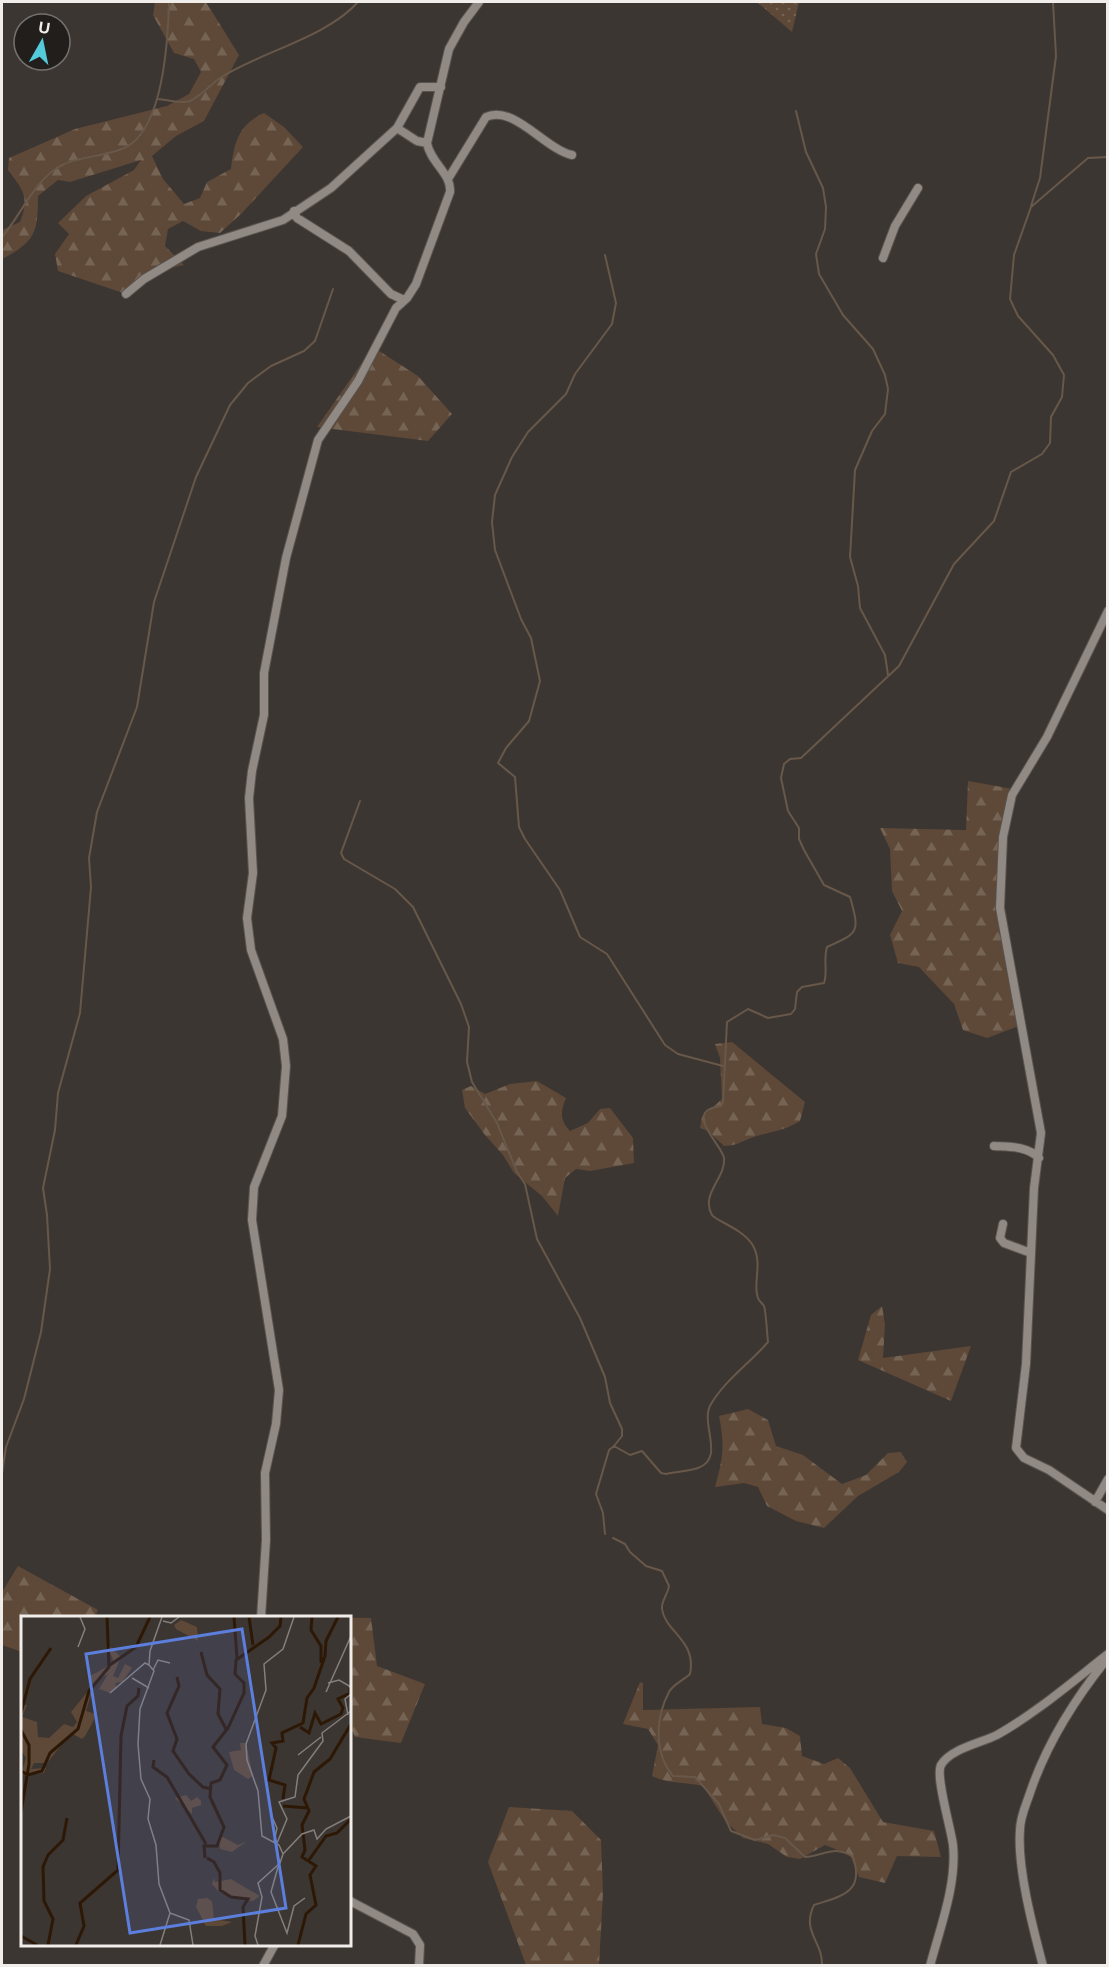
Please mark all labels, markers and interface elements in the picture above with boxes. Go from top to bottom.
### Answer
north arrow [12,12,72,72]
text: U [37,18,51,37]
inset map [21,1616,351,1946]

